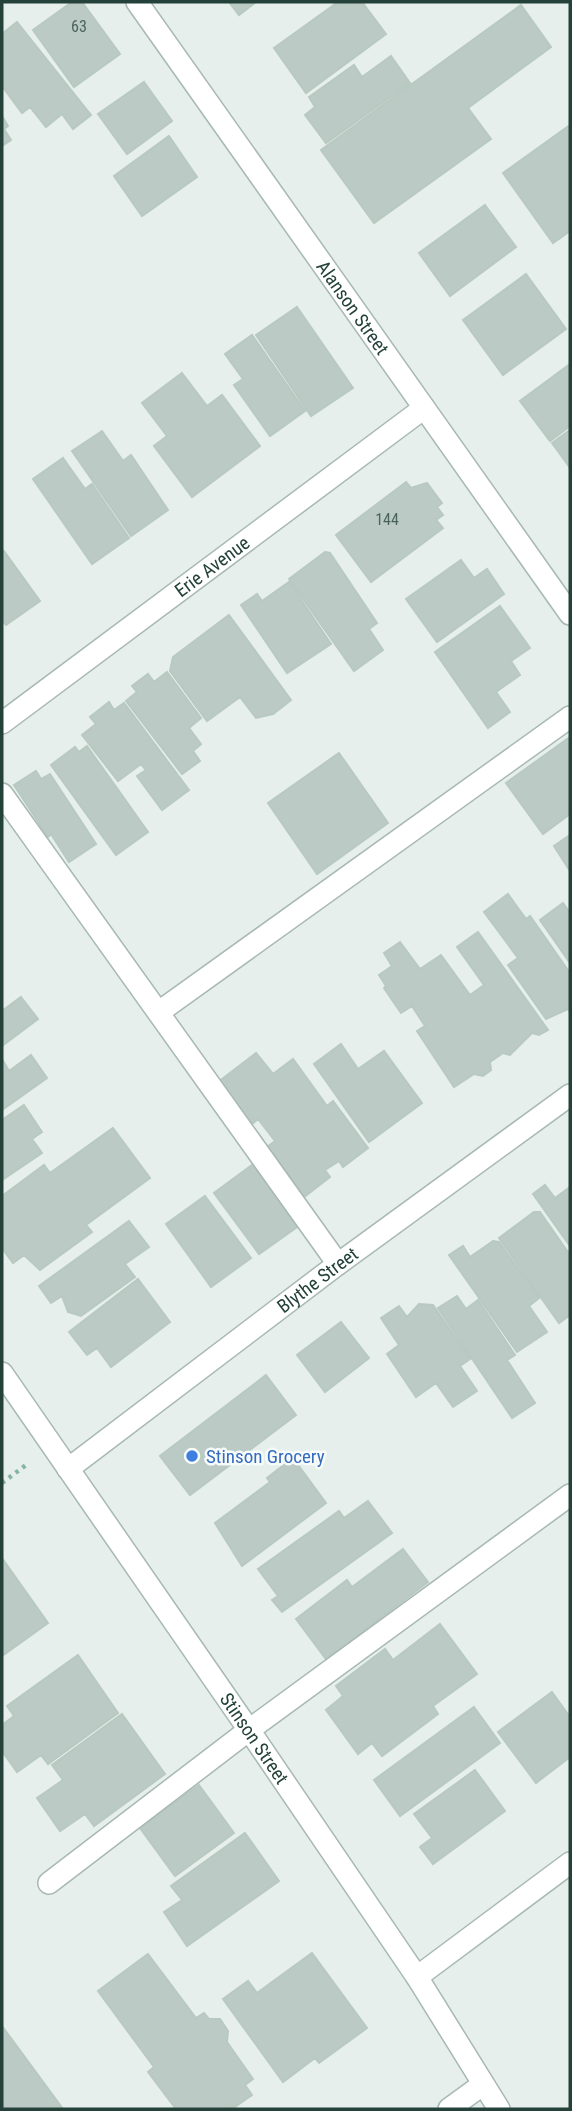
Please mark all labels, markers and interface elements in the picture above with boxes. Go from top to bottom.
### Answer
house number: 63 [71,17,87,36]
street label: Alanson Street [312,256,394,359]
house number: 144 [375,510,399,529]
street label: Erie Avenue [170,531,254,602]
street label: Blythe Street [272,1242,362,1318]
place label: Stinson Grocery [206,1445,325,1468]
marker: Stinson Grocery [184,1448,200,1464]
street label: Stinson Street [215,1688,294,1788]

